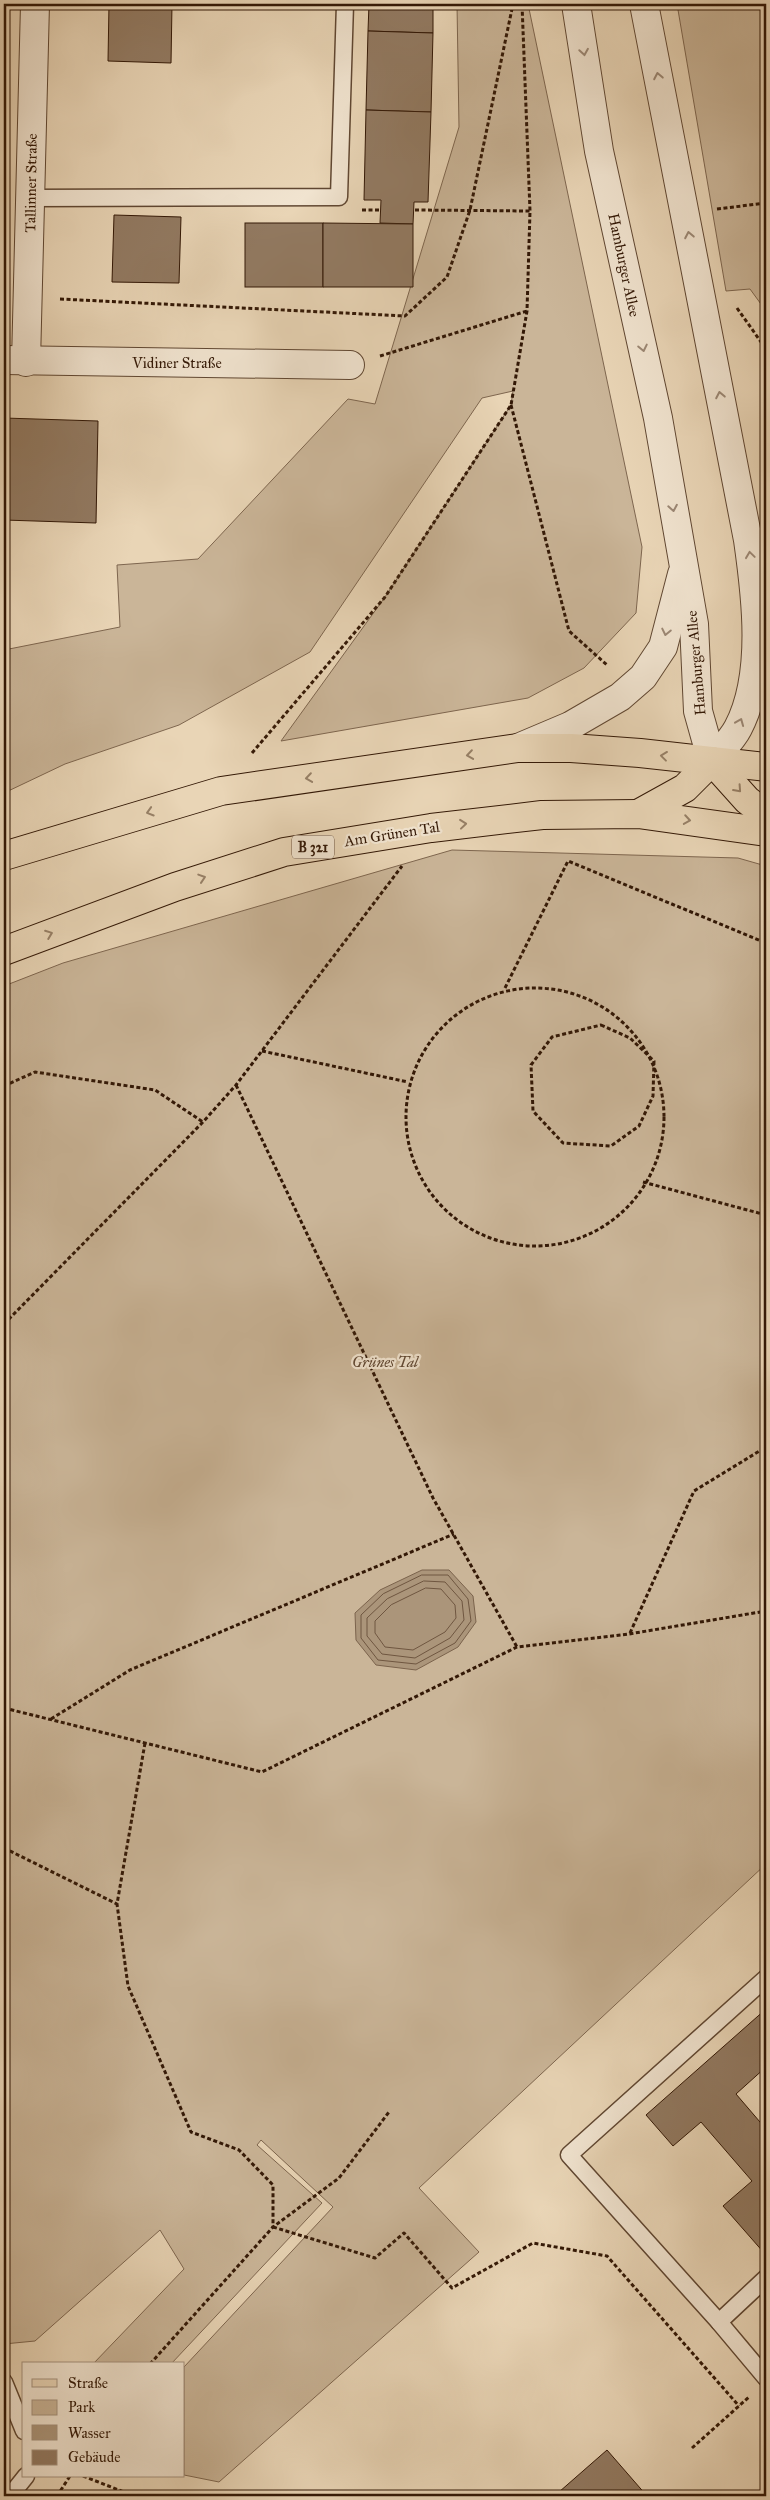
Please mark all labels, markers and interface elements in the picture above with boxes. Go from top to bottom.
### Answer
one-way arrow [578,48,588,56]
one-way arrow [653,71,664,80]
street label: Tallinner Straße [21,133,41,233]
street label: Hamburger Allee [604,212,644,318]
one-way arrow [684,231,694,240]
one-way arrow [637,344,647,353]
street label: Vidiner Straße [131,354,222,372]
one-way arrow [715,390,725,399]
one-way arrow [667,504,678,512]
one-way arrow [745,550,755,559]
street label: Hamburger Allee [682,610,710,716]
one-way arrow [661,628,672,636]
one-way arrow [734,718,744,727]
one-way arrow [465,749,473,760]
one-way arrow [659,751,667,762]
one-way arrow [305,772,313,783]
one-way arrow [732,784,741,793]
one-way arrow [147,806,155,816]
one-way arrow [683,814,691,825]
street label: Am Grünen Tal [342,817,442,851]
one-way arrow [459,819,467,830]
road number: B 321 [292,836,334,859]
one-way arrow [197,874,206,884]
one-way arrow [44,930,53,940]
park label: Grünes Tal [352,1353,420,1371]
legend [22,2362,185,2478]
text: Straße [68,2374,108,2392]
text: Park [68,2398,95,2416]
text: Wasser [68,2424,111,2442]
text: Gebäude [68,2448,121,2466]

